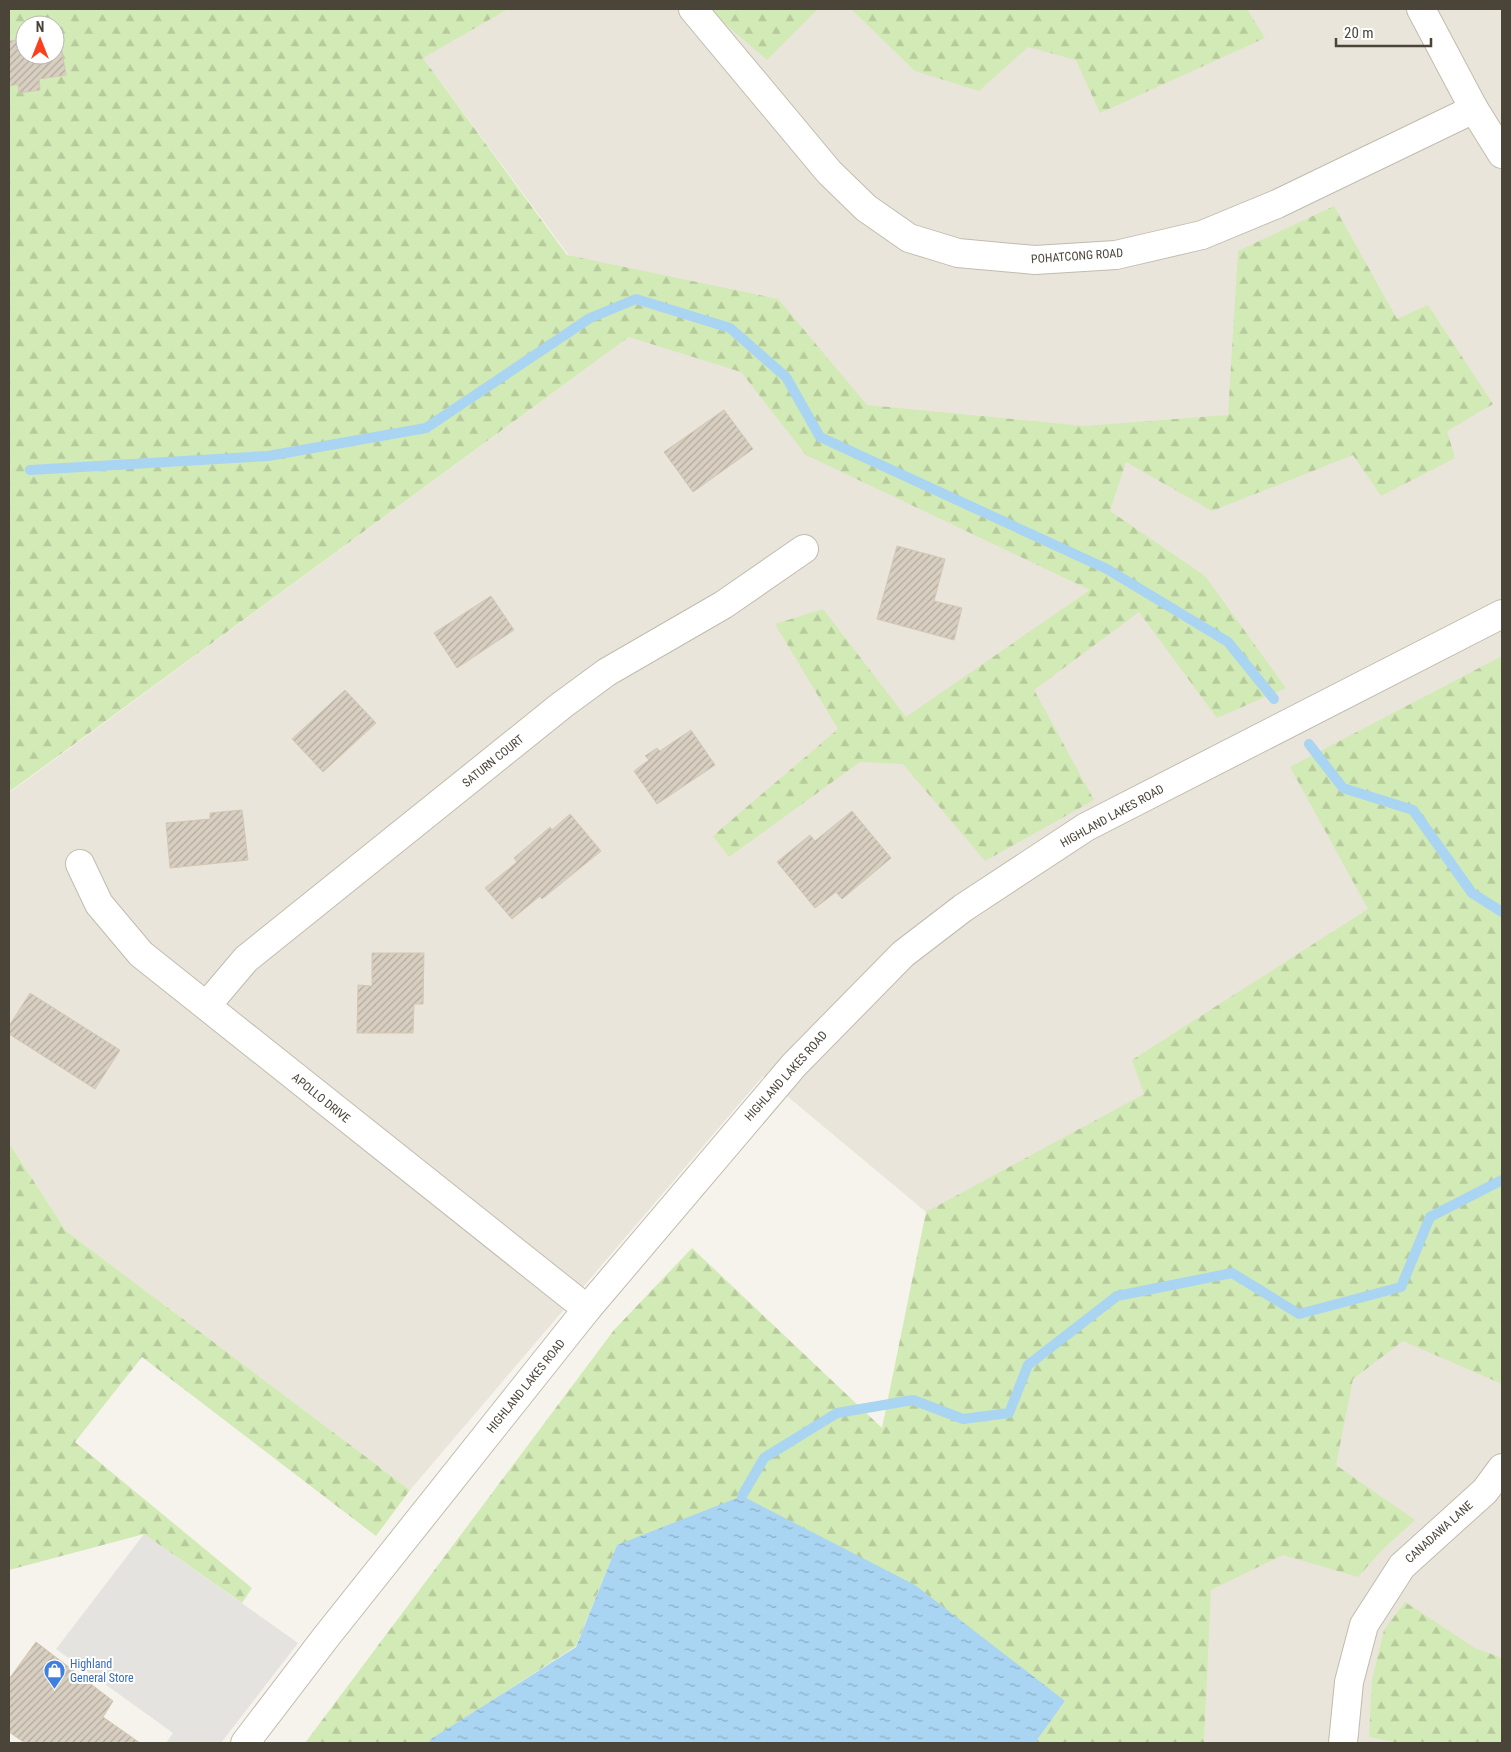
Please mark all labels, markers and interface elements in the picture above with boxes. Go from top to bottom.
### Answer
north arrow [15,15,65,65]
scale bar [1336,15,1431,47]
text: N [36,19,44,35]
text: 20 m [1344,24,1374,42]
street label: POHATCONG ROAD [1031,246,1124,266]
street label: SATURN COURT [460,732,526,790]
street label: HIGHLAND LAKES ROAD [1058,782,1166,850]
street label: HIGHLAND LAKES ROAD [742,1028,830,1124]
street label: APOLLO DRIVE [289,1070,353,1126]
street label: HIGHLAND LAKES ROAD [484,1336,568,1436]
street label: CANADAWA LANE [1402,1498,1476,1566]
place label: Highland General Store [70,1657,134,1685]
shop icon: Highland General Store [42,1659,66,1690]

